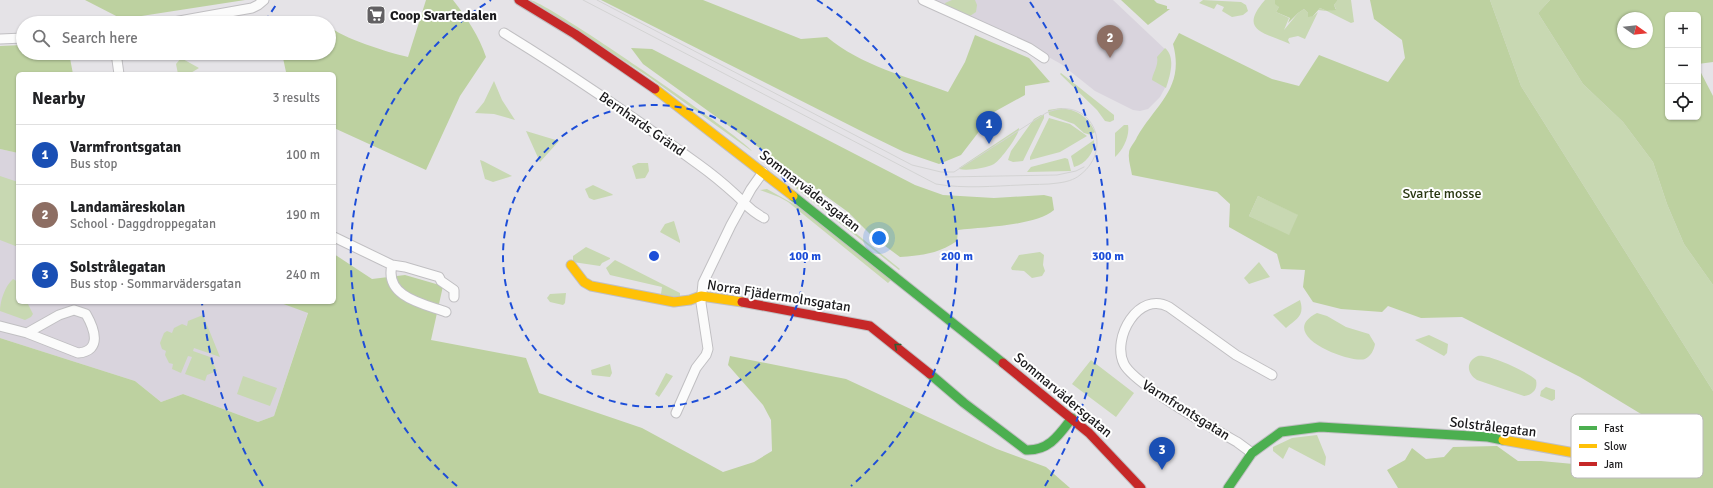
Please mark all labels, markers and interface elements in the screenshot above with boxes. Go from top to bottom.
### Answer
supermarket icon: Coop Svartedalen [365,4,387,26]
place label: Coop Svartedalen [390,7,497,24]
north arrow [1617,12,1653,48]
map controls [1665,12,1701,120]
button: + [1665,12,1701,48]
search box [16,16,336,60]
pin: 2 [1097,25,1123,58]
icon: search [30,27,52,49]
text: Search here [62,29,138,47]
button: − [1665,48,1701,84]
button: locate [1665,84,1701,120]
text: Nearby [32,88,85,109]
street label: Bernhards Gränd [596,88,688,160]
text: 3 results [272,90,320,106]
pin: 1 [976,111,1002,144]
text: Varmfrontsgatan [70,138,181,156]
street label: Sommarvädersgatan [756,146,864,236]
text: 1 [41,147,49,163]
text: 100 m [286,147,320,163]
text: Bus stop [70,156,117,172]
park label: Svarte mosse [1403,185,1481,202]
text: Landamäreskolan [70,198,185,216]
text: 2 [41,207,49,223]
text: 190 m [286,207,320,223]
text: School · Daggdroppegatan [70,216,216,232]
your location [869,228,889,248]
centre of rings [647,249,661,263]
text: 100 m [789,249,821,264]
text: 200 m [941,249,973,264]
text: 300 m [1092,249,1124,264]
text: Solstrålegatan [70,258,166,276]
text: 3 [41,267,49,283]
text: 240 m [286,267,320,283]
text: Bus stop · Sommarvädersgatan [70,276,241,292]
street label: Norra Fjädermolnsgatan [706,276,852,316]
one-way arrow [895,344,902,351]
street label: Sommarvädersgatan [1010,349,1116,441]
street label: Varmfrontsgatan [1139,376,1233,444]
street label: Solstrålegatan [1449,413,1537,441]
legend [1571,414,1703,478]
text: Fast [1604,422,1624,435]
pin: 3 [1149,437,1175,470]
text: Slow [1604,440,1627,453]
text: Jam [1604,458,1623,471]

